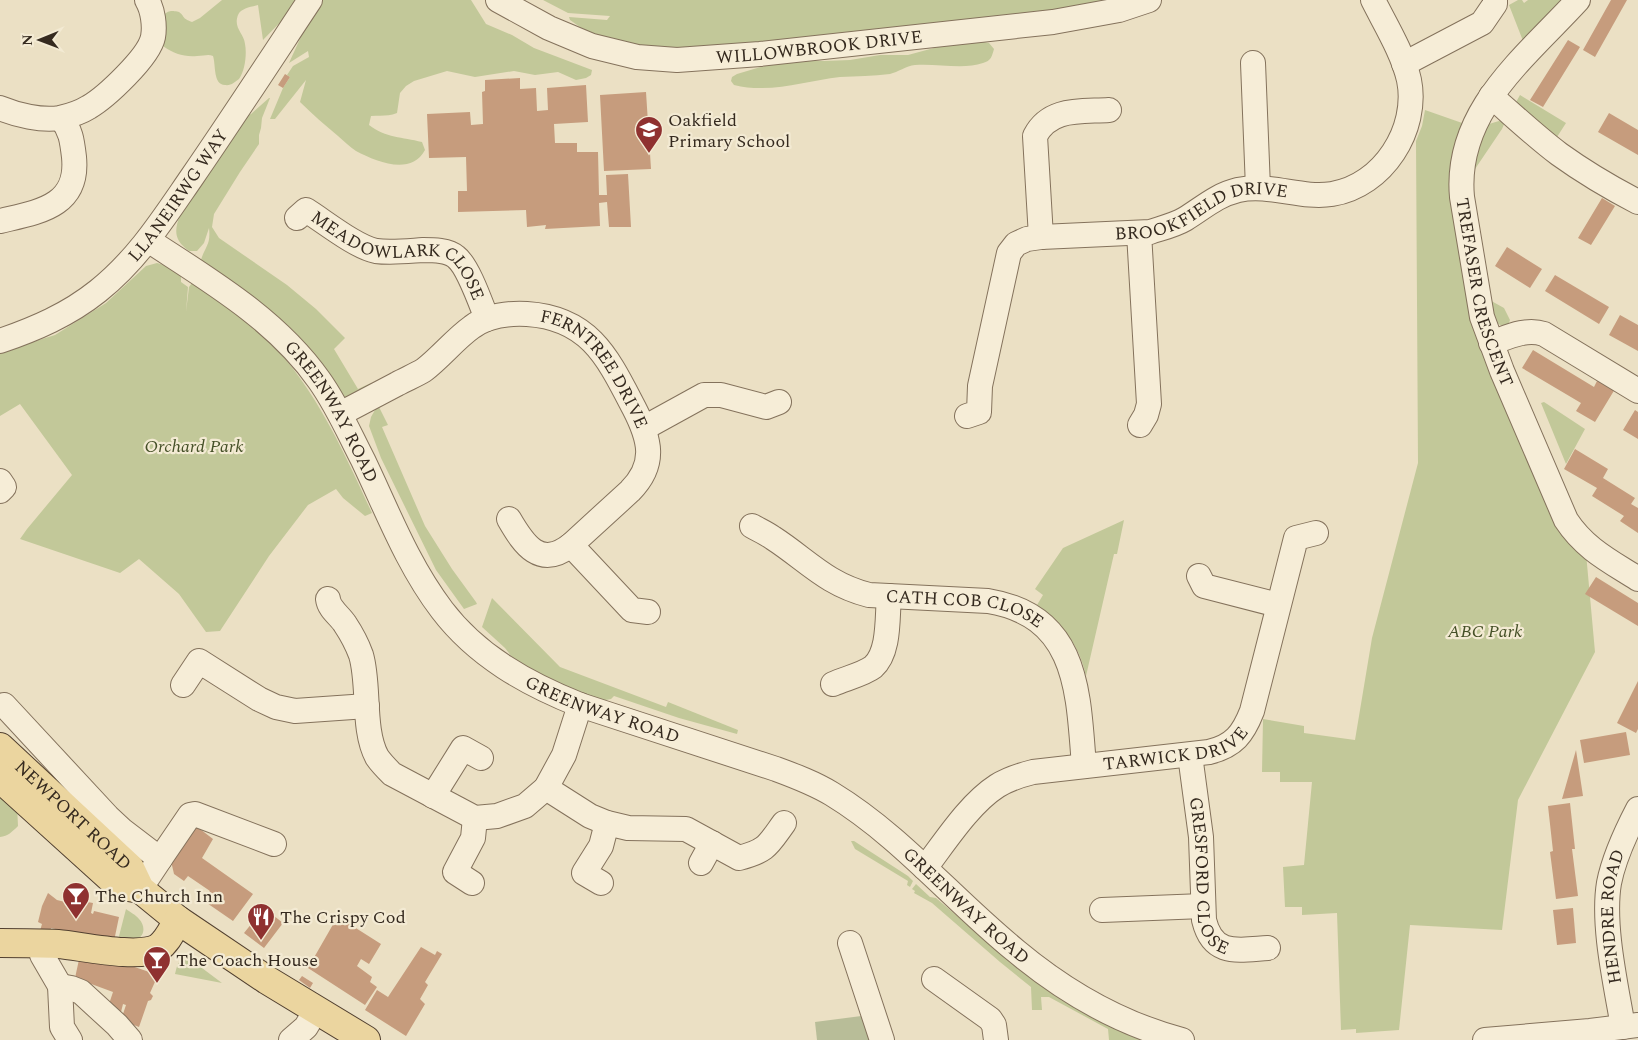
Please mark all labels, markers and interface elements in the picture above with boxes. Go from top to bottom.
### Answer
north arrow [15,15,65,65]
street label: WILLOWBROOK DRIVE [715,23,924,71]
text: N [17,34,38,46]
place label: Oakfield Primary School [668,107,790,155]
school or university icon: Oakfield Primary School [634,115,664,154]
street label: LLANEIRWG WAY [121,123,235,268]
street label: BROOKFIELD DRIVE [1114,175,1290,247]
street label: TREFASER CRESCENT [1449,196,1521,391]
street label: MEADOWLARK CLOSE [305,204,492,304]
street label: FERNTREE DRIVE [538,302,655,433]
street label: GREENWAY ROAD [278,334,385,487]
park label: Orchard Park [144,433,244,460]
street label: CATH COB CLOSE [885,582,1050,634]
park label: ABC Park [1447,618,1523,645]
street label: GREENWAY ROAD [520,668,683,750]
street label: TARWICK DRIVE [1102,720,1255,777]
street label: NEWPORT ROAD [9,754,138,877]
street label: GRESFORD CLOSE [1182,795,1234,962]
street label: GREENWAY ROAD [897,841,1036,971]
street label: HENDRE ROAD [1594,845,1632,986]
bar icon: The Church Inn [61,881,91,920]
place label: The Church Inn [95,883,223,910]
restaurant icon: The Crispy Cod [246,902,276,941]
place label: The Crispy Cod [280,904,406,931]
bar icon: The Coach House [142,945,172,984]
place label: The Coach House [176,947,318,974]

